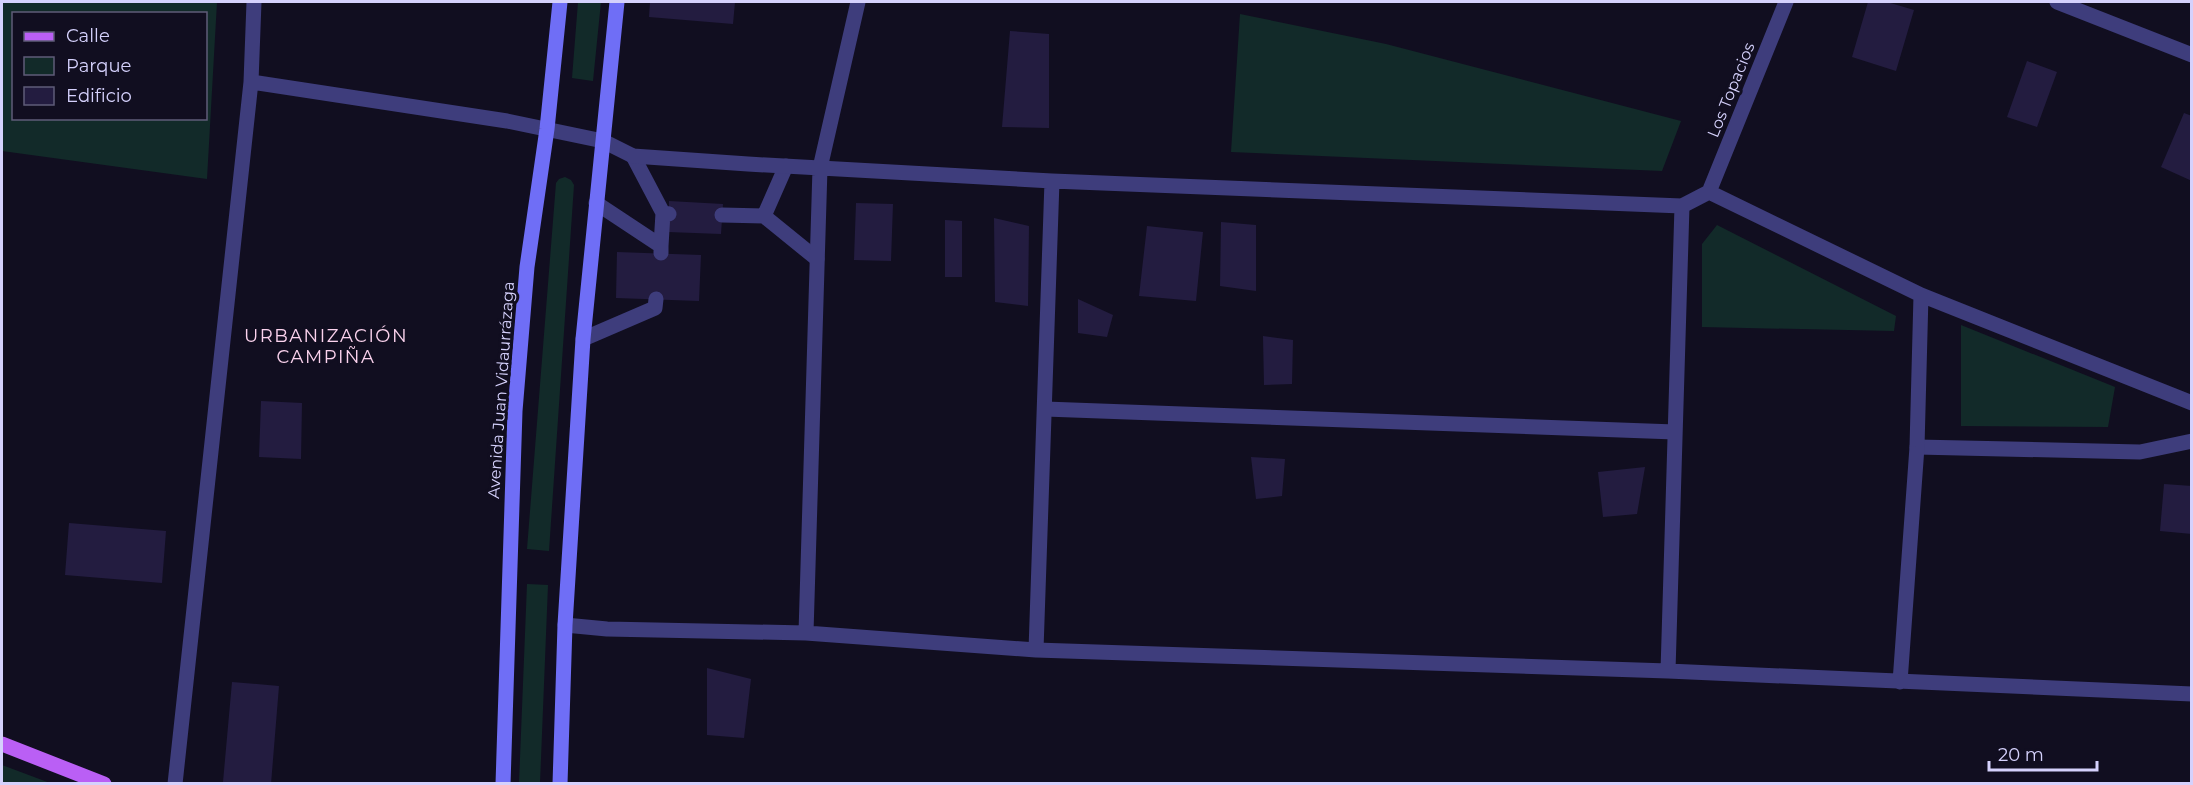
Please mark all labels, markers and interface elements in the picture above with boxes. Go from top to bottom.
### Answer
legend [12,12,207,120]
text: Calle [66,25,110,47]
street label: Los Topacios [1703,39,1759,140]
text: Parque [66,55,132,77]
text: Edificio [66,85,132,107]
street label: Avenida Juan Vidaurrázaga [484,281,518,499]
district label: URBANIZACIÓN CAMPIÑA [244,325,408,368]
scale bar [1989,734,2097,772]
text: 20 m [1998,744,2044,766]

